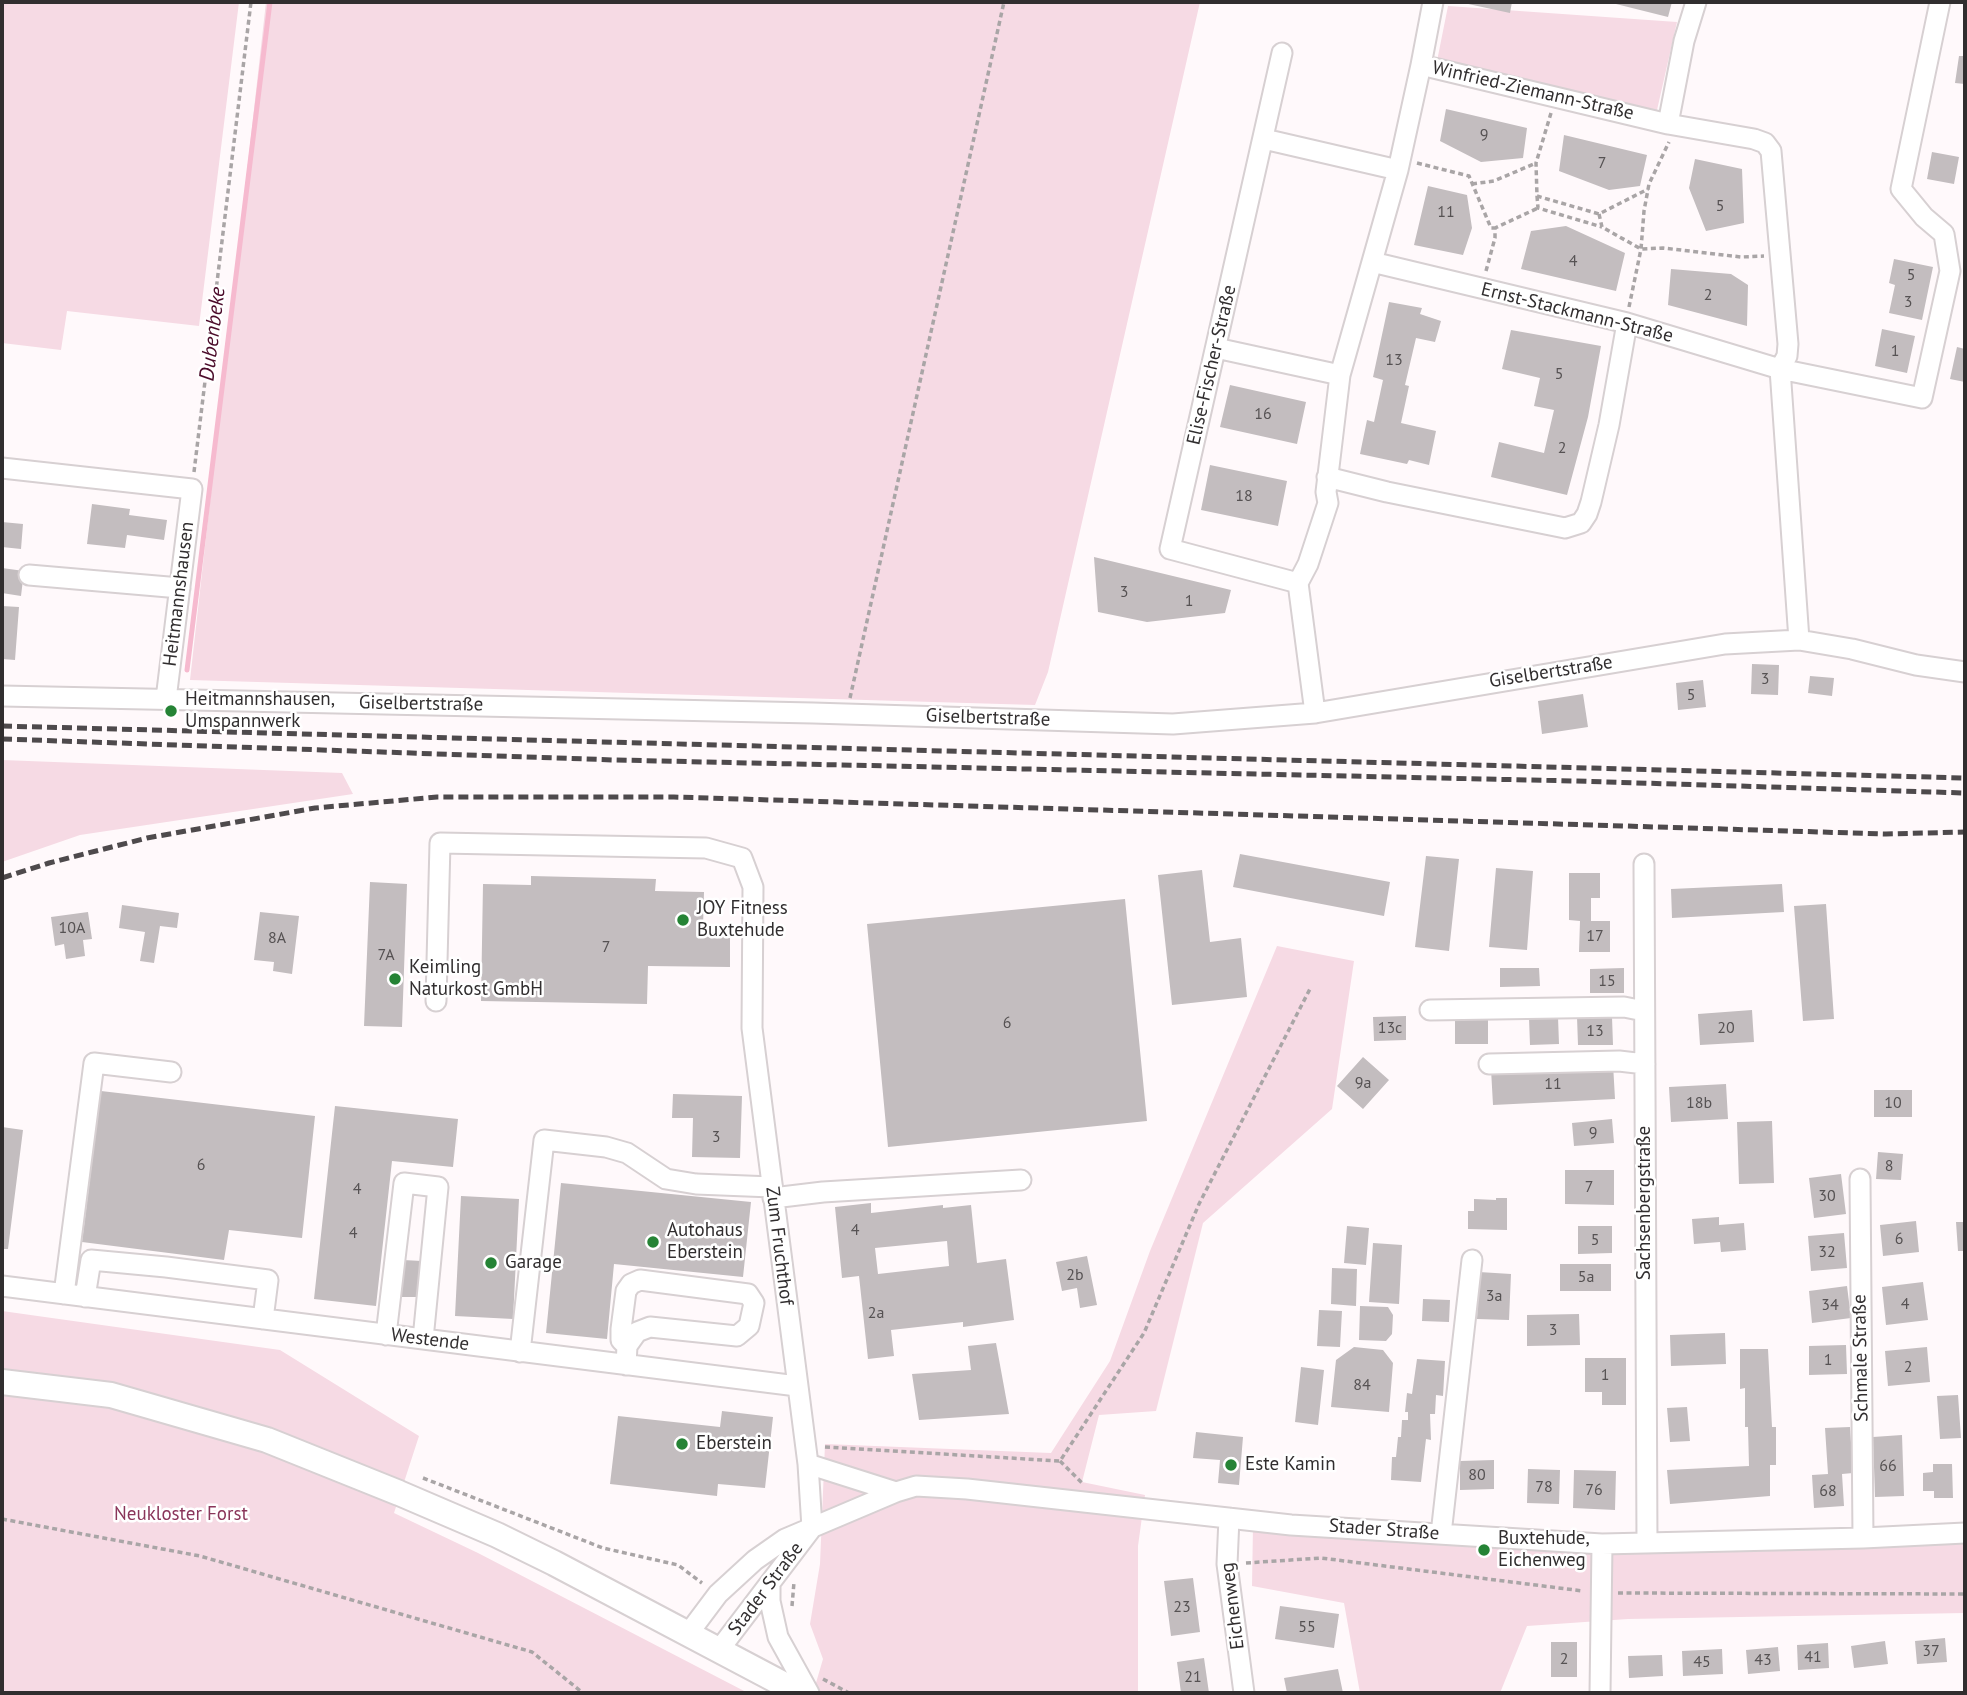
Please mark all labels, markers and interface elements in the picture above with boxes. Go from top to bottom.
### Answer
street label: Winfried-Ziemann-Straße [1430,57,1636,125]
house number: 9 [1480,125,1488,145]
house number: 7 [1598,153,1606,173]
house number: 5 [1716,196,1724,216]
house number: 11 [1437,202,1455,222]
house number: 4 [1569,251,1577,271]
house number: 5 [1907,265,1915,285]
street label: Ernst-Stackmann-Straße [1479,278,1675,348]
street label: Elise-Fischer-Straße [1183,283,1241,447]
water label: Dubenbeke [195,285,231,383]
house number: 2 [1704,285,1712,305]
house number: 3 [1904,292,1912,312]
house number: 1 [1891,341,1899,361]
house number: 13 [1385,350,1403,370]
house number: 5 [1555,364,1563,384]
house number: 16 [1254,404,1272,424]
house number: 2 [1558,438,1566,458]
house number: 18 [1235,486,1253,506]
street label: Heitmannshausen [159,520,199,668]
house number: 3 [1120,582,1128,602]
house number: 1 [1185,591,1193,611]
street label: Giselbertstraße [1488,651,1614,693]
house number: 3 [1761,669,1769,689]
house number: 5 [1687,685,1695,705]
place label: Heitmannshausen, Umspannwerk [185,689,335,733]
street label: Giselbertstraße [359,692,483,716]
marker: Heitmannshausen, Umspannwerk [163,703,179,719]
street label: Giselbertstraße [925,704,1051,732]
place label: JOY Fitness Buxtehude [697,898,788,942]
marker: JOY Fitness Buxtehude [675,912,691,928]
house number: 10A [59,918,85,938]
house number: 17 [1586,926,1604,946]
house number: 8A [268,928,286,948]
house number: 7 [602,937,610,957]
house number: 7A [377,945,395,965]
place label: Keimling Naturkost GmbH [409,957,543,1001]
marker: Keimling Naturkost GmbH [387,971,403,987]
house number: 15 [1598,971,1616,991]
house number: 6 [1003,1013,1011,1033]
house number: 13c [1378,1018,1402,1038]
house number: 20 [1717,1018,1735,1038]
house number: 13 [1586,1021,1604,1041]
house number: 9a [1355,1073,1371,1093]
house number: 11 [1544,1074,1562,1094]
house number: 18b [1686,1093,1712,1113]
house number: 10 [1884,1093,1902,1113]
house number: 9 [1589,1123,1597,1143]
street label: Sachsenbergstraße [1634,1126,1656,1280]
house number: 3 [712,1127,720,1147]
house number: 6 [197,1155,205,1175]
house number: 8 [1885,1156,1893,1176]
house number: 7 [1585,1177,1593,1197]
house number: 4 [353,1179,361,1199]
street label: Zum Fruchthof [760,1186,798,1306]
house number: 30 [1818,1186,1836,1206]
place label: Autohaus Eberstein [667,1220,743,1264]
house number: 4 [851,1220,859,1240]
house number: 4 [349,1223,357,1243]
house number: 6 [1895,1229,1903,1249]
house number: 5 [1591,1230,1599,1250]
marker: Autohaus Eberstein [645,1234,661,1250]
house number: 32 [1818,1242,1836,1262]
place label: Garage [505,1252,562,1274]
marker: Garage [483,1255,499,1271]
house number: 2b [1066,1265,1084,1285]
house number: 5a [1578,1267,1594,1287]
house number: 3a [1486,1286,1502,1306]
street label: Schmale Straße [1848,1294,1874,1422]
house number: 4 [1901,1294,1909,1314]
house number: 34 [1821,1295,1839,1315]
house number: 2a [868,1303,884,1323]
house number: 3 [1549,1320,1557,1340]
street label: Westende [390,1324,470,1356]
house number: 1 [1824,1350,1832,1370]
house number: 2 [1904,1357,1912,1377]
house number: 1 [1601,1365,1609,1385]
house number: 84 [1353,1375,1371,1395]
place label: Eberstein [696,1433,772,1455]
marker: Eberstein [674,1436,690,1452]
place label: Este Kamin [1245,1454,1336,1476]
house number: 66 [1879,1456,1897,1476]
marker: Este Kamin [1223,1457,1239,1473]
house number: 80 [1468,1465,1486,1485]
house number: 78 [1535,1477,1553,1497]
house number: 76 [1585,1480,1603,1500]
house number: 68 [1819,1481,1837,1501]
park label: Neukloster Forst [114,1504,248,1526]
street label: Stader Straße [1328,1515,1440,1545]
place label: Buxtehude, Eichenweg [1498,1528,1590,1572]
street label: Stader Straße [724,1538,808,1640]
marker: Buxtehude, Eichenweg [1476,1542,1492,1558]
street label: Eichenweg [1216,1561,1250,1651]
house number: 23 [1173,1597,1191,1617]
house number: 55 [1298,1617,1316,1637]
house number: 37 [1922,1641,1940,1661]
house number: 41 [1804,1647,1822,1667]
house number: 2 [1560,1649,1568,1669]
house number: 43 [1754,1650,1772,1670]
house number: 45 [1693,1652,1711,1672]
house number: 21 [1184,1667,1202,1687]

